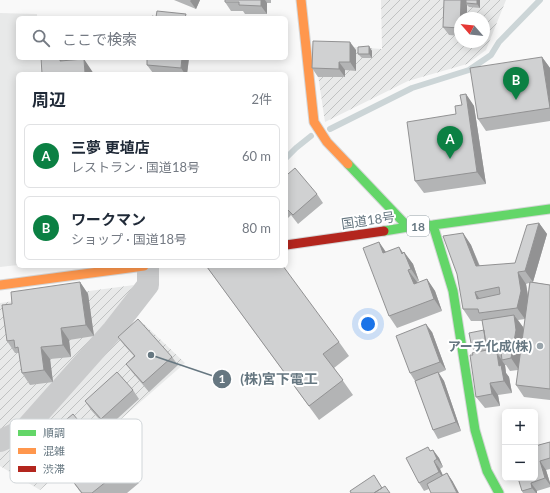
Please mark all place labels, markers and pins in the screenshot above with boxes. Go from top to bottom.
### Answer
pin: B [503,67,529,100]
pin: A [437,126,463,159]
place label: アーチ化成(株) [448,338,532,354]
marker: アーチ化成(株) [535,341,545,351]
callout: (株)宮下電工 [212,366,325,392]

